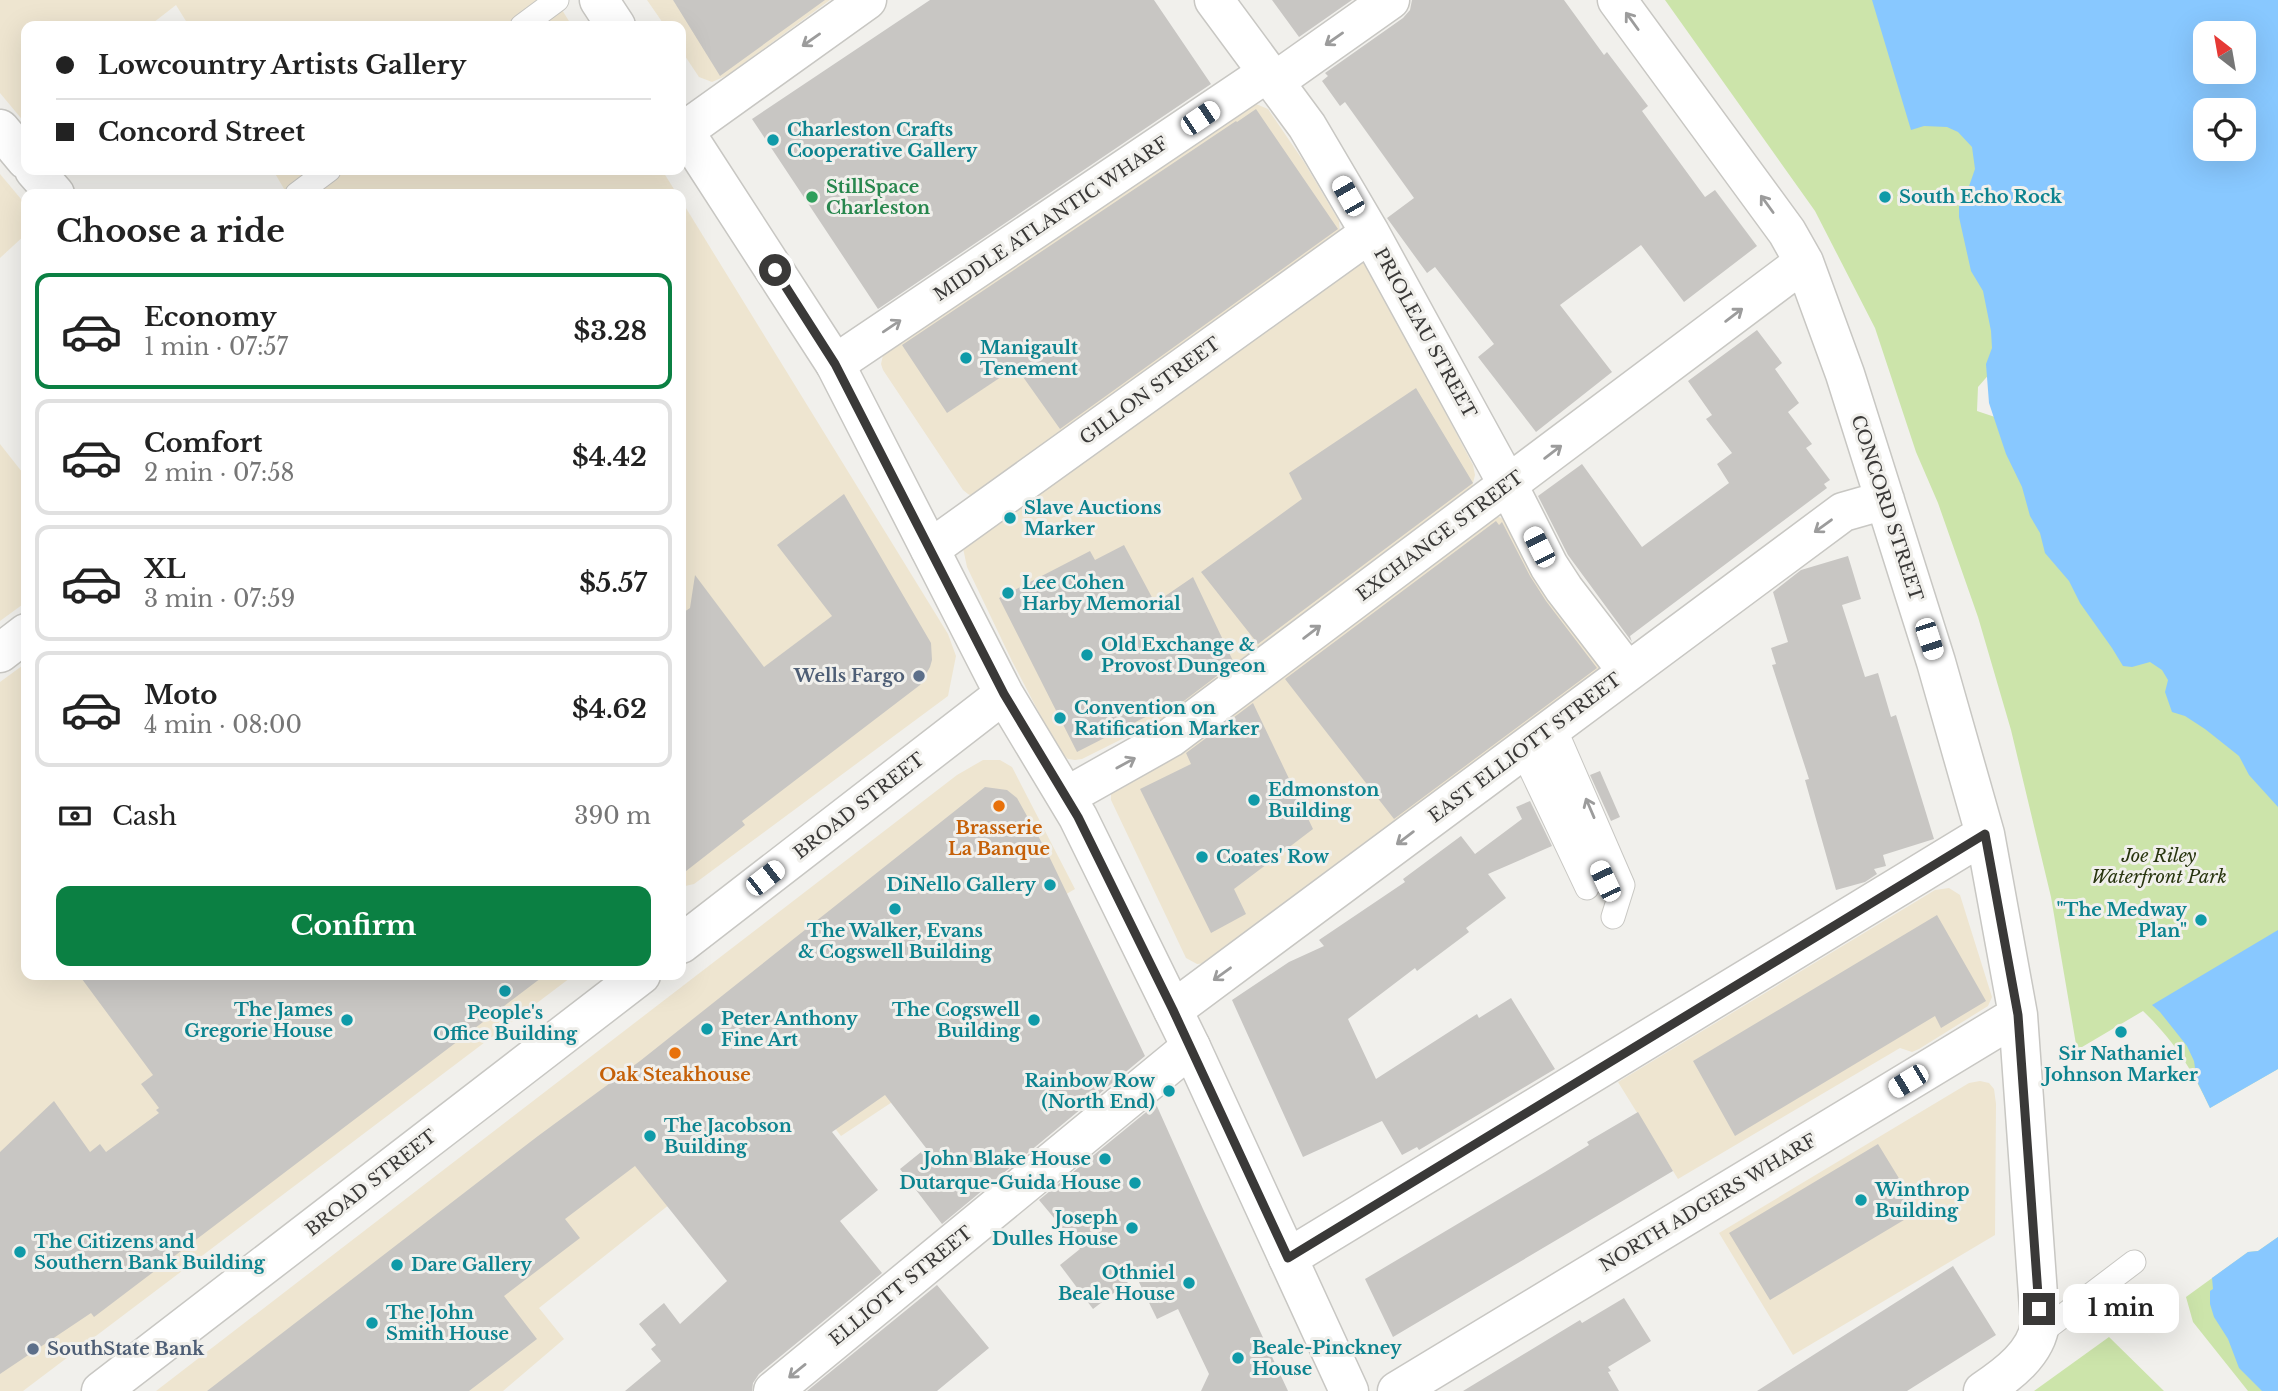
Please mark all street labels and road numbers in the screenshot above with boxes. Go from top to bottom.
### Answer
street label: MIDDLE ATLANTIC WHARF [930,132,1172,306]
street label: PRIOLEAU STREET [1369,244,1481,422]
street label: GILLON STREET [1076,332,1225,449]
street label: CONCORD STREET [1846,412,1928,604]
street label: EXCHANGE STREET [1352,466,1528,606]
street label: EAST ELLIOTT STREET [1425,668,1626,828]
street label: BROAD STREET [789,748,929,864]
street label: BROAD STREET [301,1125,441,1241]
street label: NORTH ADGERS WHARF [1596,1129,1820,1277]
street label: ELLIOTT STREET [825,1221,977,1350]

